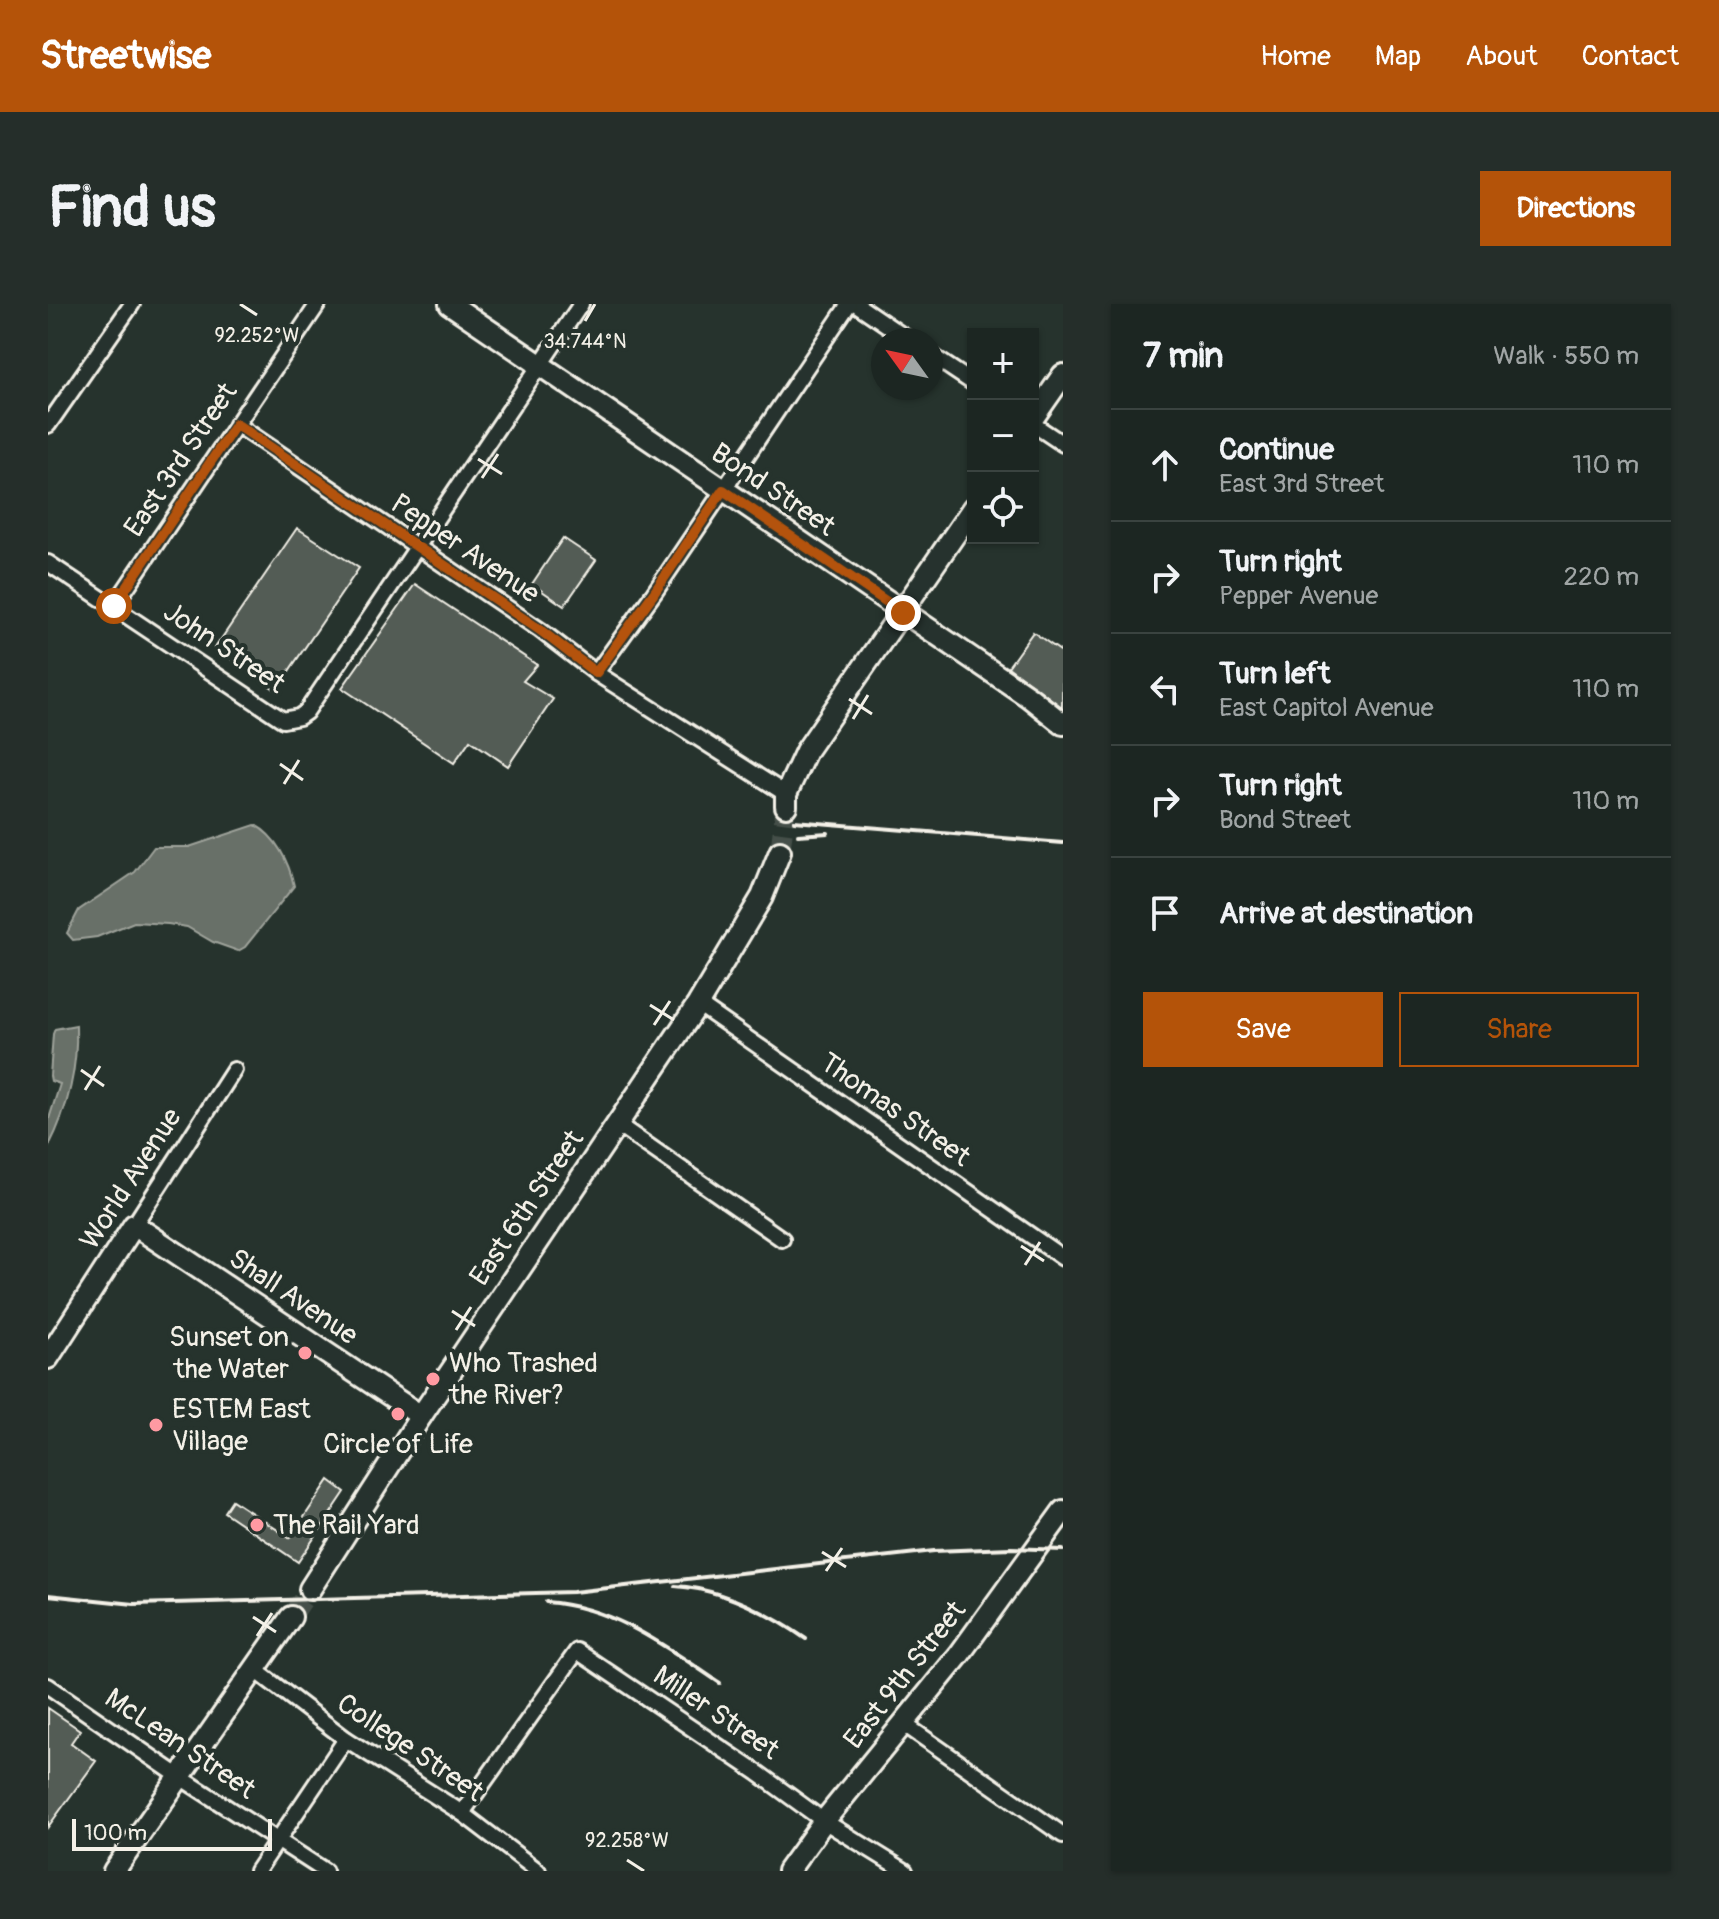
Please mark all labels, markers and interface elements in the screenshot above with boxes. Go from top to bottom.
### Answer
text: Streetwise [40,32,211,80]
text: Home [1260,39,1331,74]
text: Map [1375,39,1421,74]
text: About [1465,39,1538,74]
text: Contact [1582,39,1679,74]
button: Directions [1480,171,1671,246]
text: Find us [48,174,216,243]
text: 92.252°W [215,323,299,348]
north arrow [871,328,943,400]
map controls [967,328,1039,544]
button: + [967,328,1039,400]
text: 34.744°N [543,329,627,354]
text: 7 min [1143,335,1224,378]
text: Walk · 550 m [1493,340,1639,372]
street label: East 3rd Street [117,376,246,544]
button: − [967,400,1039,472]
text: Continue [1219,431,1334,468]
street label: Bond Street [704,436,842,545]
icon: ahead [1143,443,1187,487]
text: 110 m [1572,449,1639,481]
text: East 3rd Street [1219,468,1385,500]
button: locate [967,472,1039,544]
street label: Pepper Avenue [384,486,546,612]
text: Turn right [1219,543,1342,580]
icon: right [1143,555,1187,599]
text: 220 m [1563,561,1639,593]
text: Pepper Avenue [1219,580,1378,612]
route start [96,588,132,624]
street label: John Street [156,595,292,702]
route end [885,595,921,631]
text: Turn left [1219,655,1330,692]
icon: left [1143,667,1187,711]
text: 110 m [1572,673,1639,705]
text: East Capitol Avenue [1219,692,1434,724]
text: Turn right [1219,767,1342,804]
icon: right [1143,779,1187,823]
text: 110 m [1572,785,1639,817]
text: Bond Street [1219,804,1351,836]
icon: arrive [1143,891,1187,935]
text: Arrive at destination [1219,895,1473,932]
button: Save [1143,992,1383,1067]
button: Share [1399,992,1639,1067]
street label: Thomas Street [813,1045,977,1175]
street label: World Avenue [72,1102,190,1256]
street label: East 6th Street [462,1123,592,1292]
street label: Shall Avenue [222,1241,364,1353]
place label: Sunset on the Water [169,1320,289,1387]
marker: Sunset on the Water [296,1344,314,1362]
place label: Who Trashed the River? [448,1346,598,1413]
marker: Who Trashed the River? [424,1370,442,1388]
place label: ESTEM East Village [172,1392,311,1459]
marker: Circle of Life [389,1405,407,1423]
marker: ESTEM East Village [147,1416,165,1434]
place label: Circle of Life [323,1427,473,1462]
place label: The Rail Yard [273,1508,420,1543]
marker: The Rail Yard [248,1516,266,1534]
street label: East 9th Street [836,1593,974,1756]
street label: Miller Street [646,1658,786,1768]
street label: McLean Street [98,1681,263,1808]
street label: College Street [330,1686,491,1810]
scale bar [72,1815,272,1851]
text: 100 m [84,1819,147,1847]
text: 92.258°W [585,1828,669,1853]

